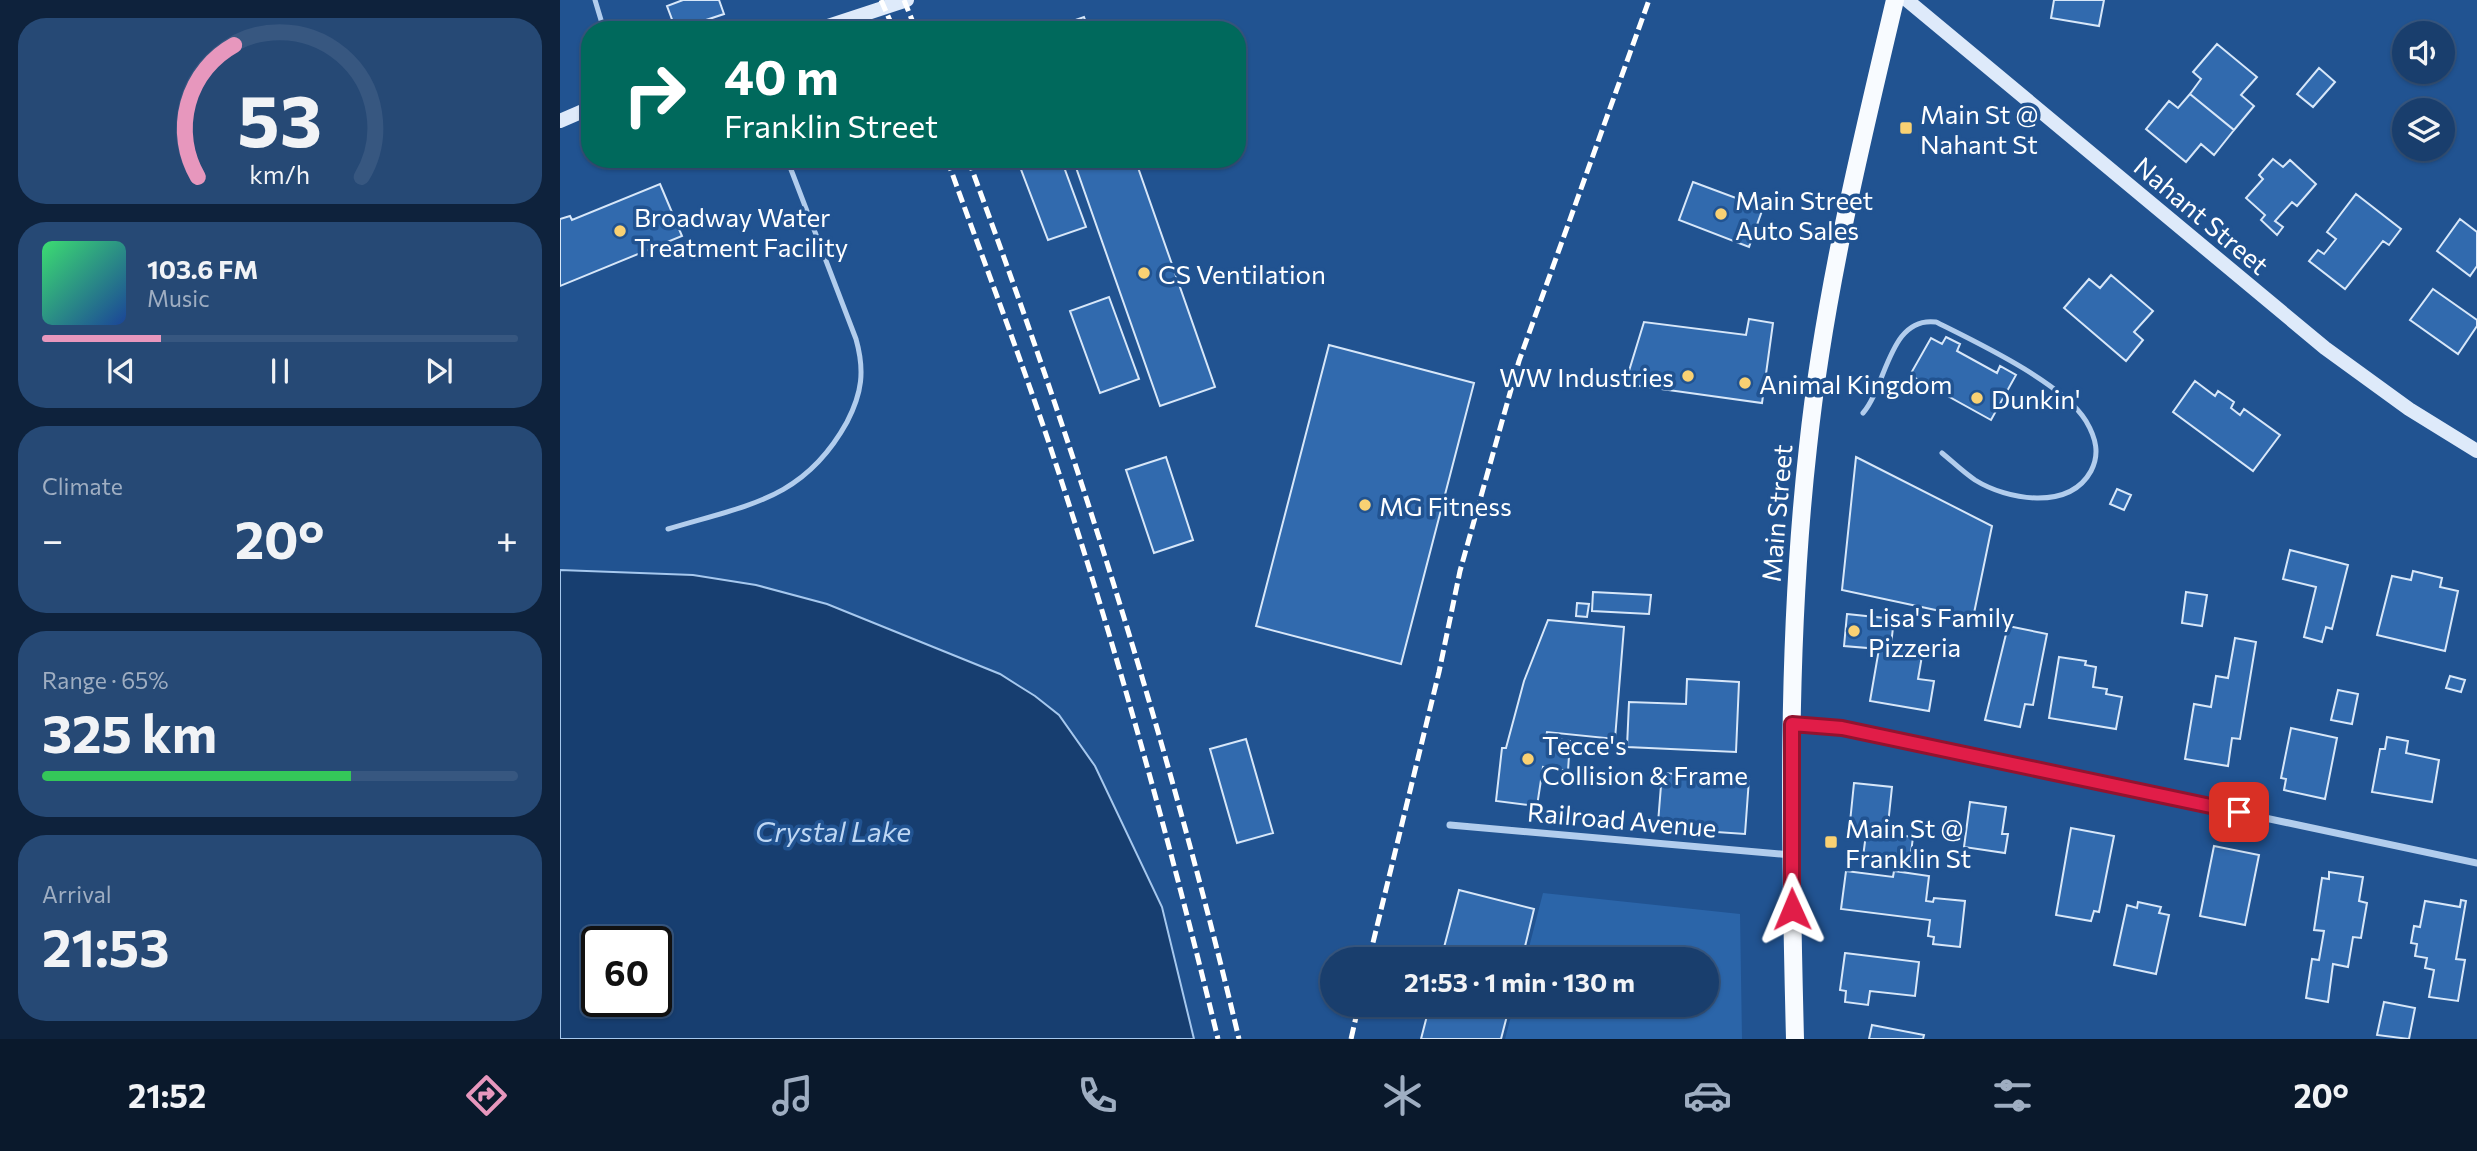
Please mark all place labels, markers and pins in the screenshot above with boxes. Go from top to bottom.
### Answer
place label: Main St @ Nahant St [1920,98,2038,159]
marker: Main St @ Nahant St [1898,120,1914,136]
place label: Main Street Auto Sales [1735,184,1873,245]
place label: Broadway Water Treatment Facility [634,201,848,262]
marker: Main Street Auto Sales [1713,206,1729,222]
marker: Broadway Water Treatment Facility [612,223,628,239]
place label: CS Ventilation [1158,258,1326,289]
marker: CS Ventilation [1136,265,1152,281]
place label: WW Industries [1499,361,1674,392]
marker: WW Industries [1680,368,1696,384]
place label: Animal Kingdom [1759,368,1953,399]
marker: Animal Kingdom [1737,375,1753,391]
place label: Dunkin' [1991,383,2081,414]
marker: Dunkin' [1969,390,1985,406]
place label: MG Fitness [1379,490,1512,521]
marker: MG Fitness [1357,497,1373,513]
place label: Lisa's Family Pizzeria [1868,601,2014,662]
marker: Lisa's Family Pizzeria [1846,623,1862,639]
place label: Tecce's Collision & Frame [1542,729,1748,790]
marker: Tecce's Collision & Frame [1520,751,1536,767]
pin [2209,782,2269,842]
place label: Main St @ Franklin St [1845,812,1971,873]
marker: Main St @ Franklin St [1823,834,1839,850]

